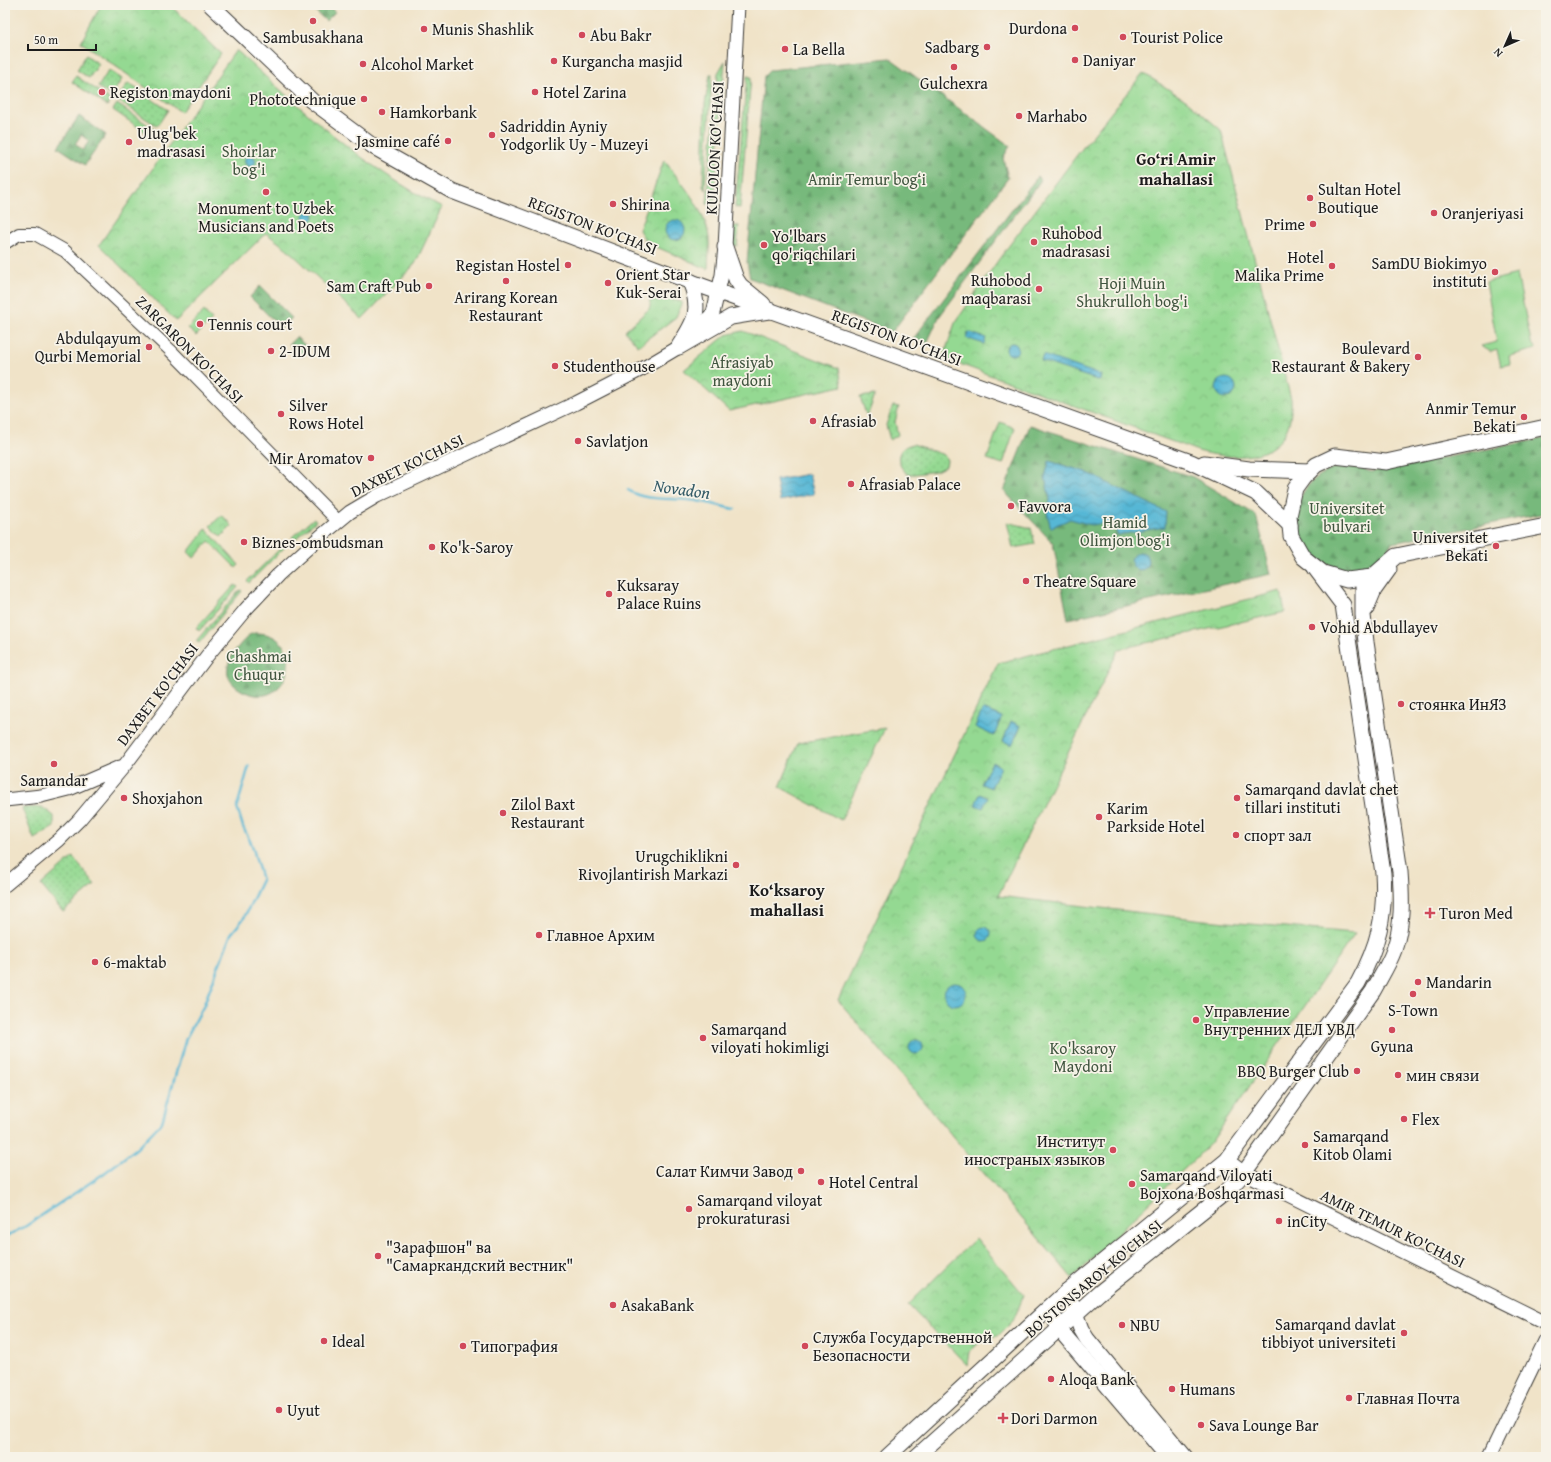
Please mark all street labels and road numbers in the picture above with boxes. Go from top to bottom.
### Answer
street label: KULOLON KO'CHASI [699,81,729,215]
street label: REGISTON KO'CHASI [525,189,661,261]
street label: ZARGARON KO'CHASI [131,290,249,408]
street label: REGISTON KO'CHASI [829,302,965,372]
street label: DAXBET KO'CHASI [346,427,468,503]
street label: DAXBET KO'CHASI [110,638,204,750]
street label: AMIR TEMUR KO'CHASI [1316,1182,1470,1274]
street label: BO'STONSAROY KO'CHASI [1019,1213,1167,1343]

